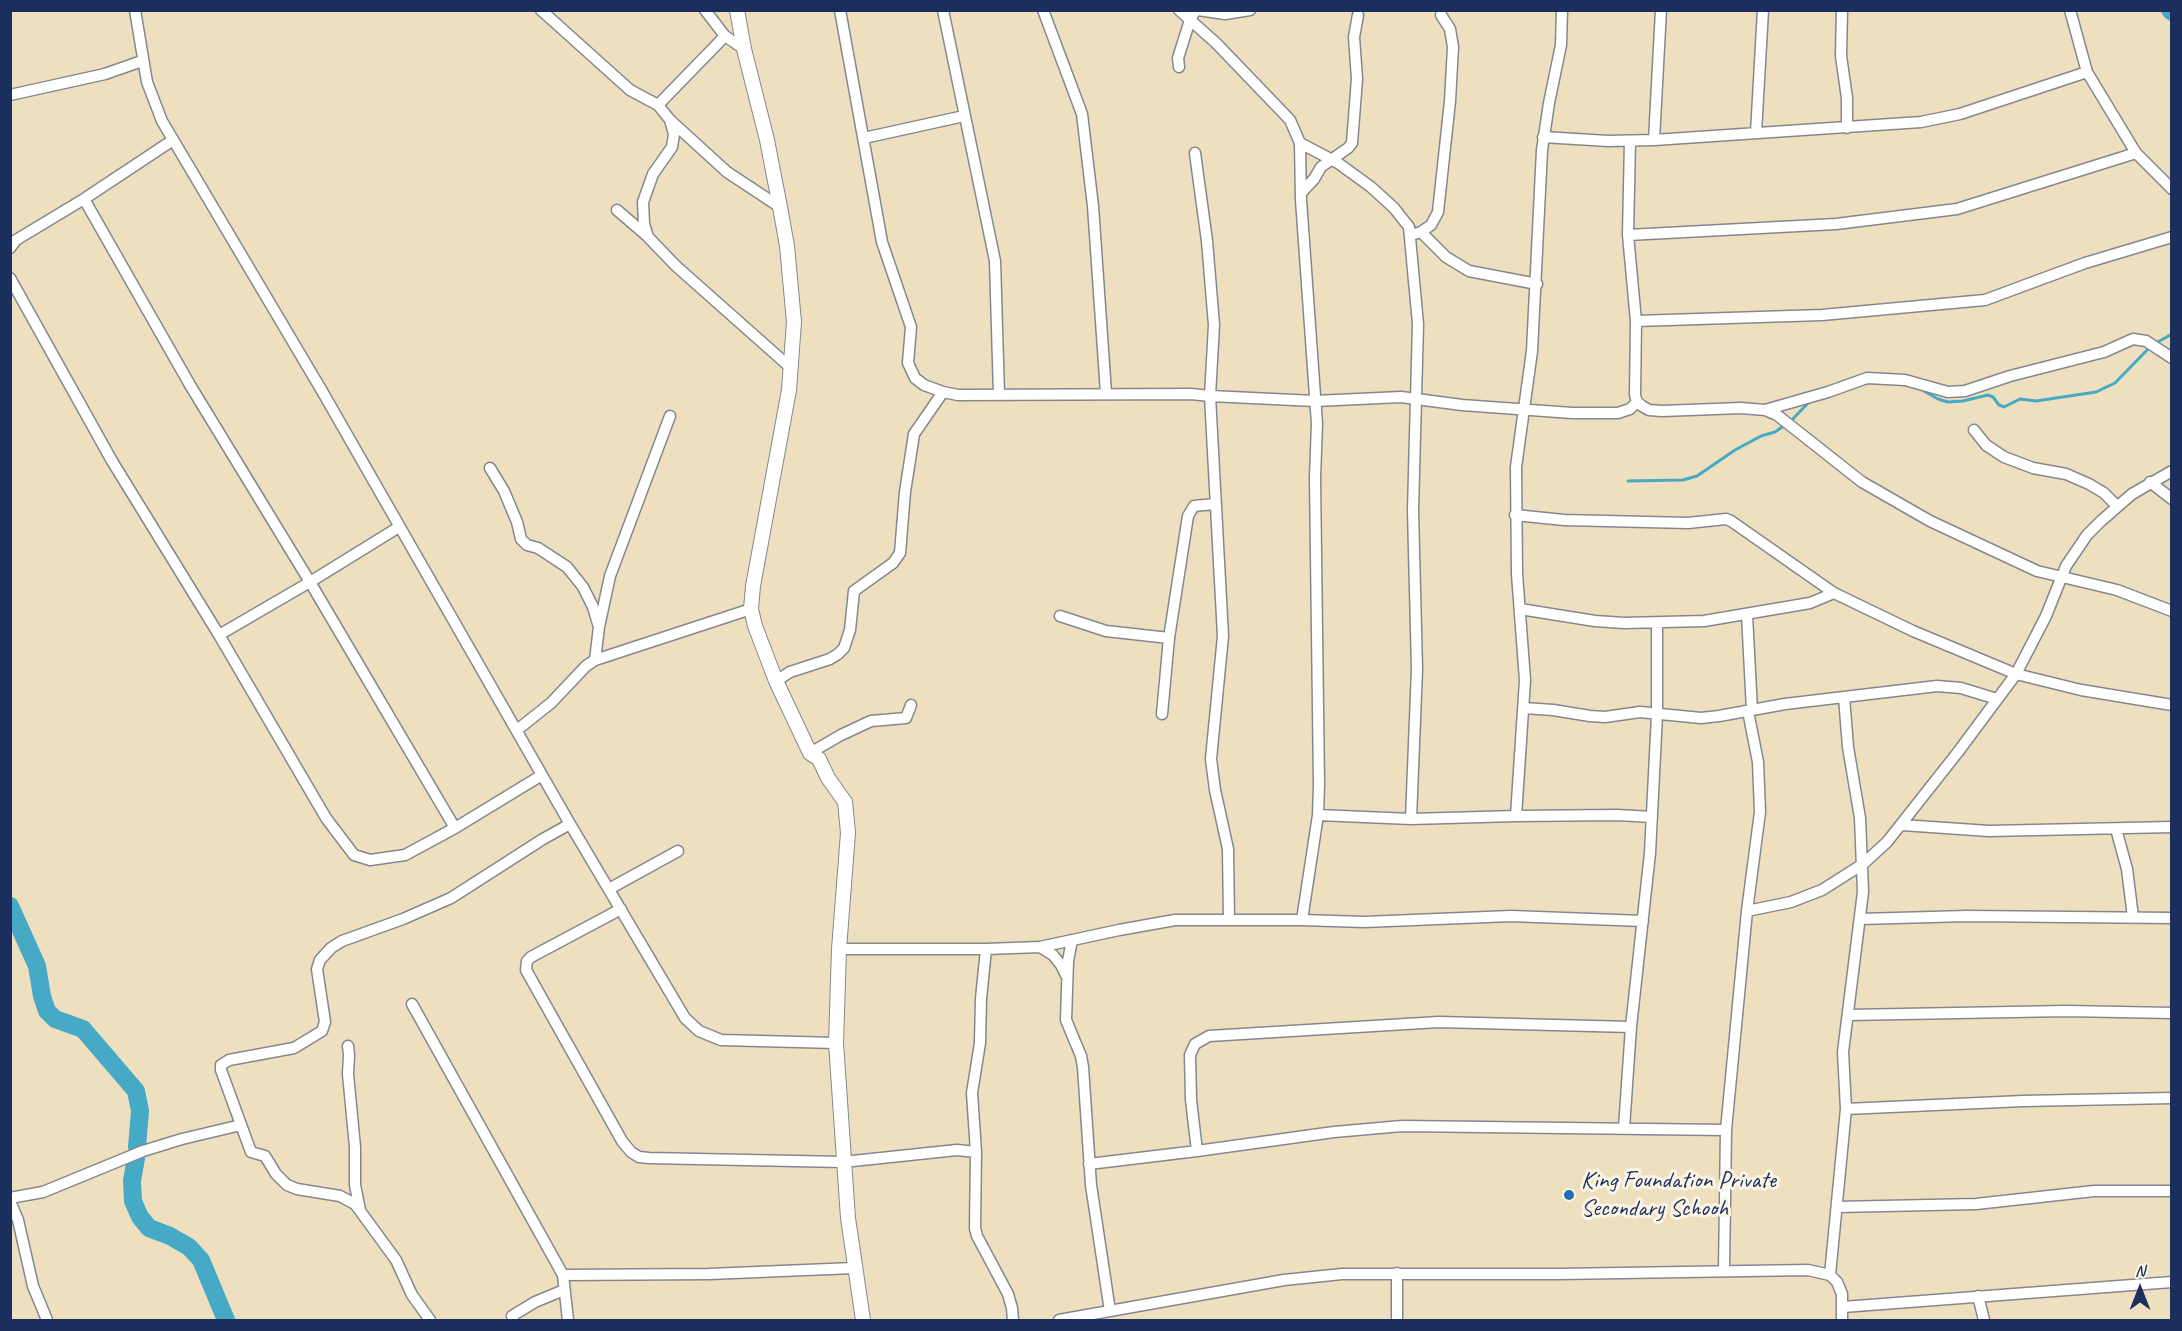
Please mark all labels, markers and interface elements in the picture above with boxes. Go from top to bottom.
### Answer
place label: King Foundation Private Secondary Schooh [1581,1167,1776,1223]
marker: King Foundation Private Secondary Schooh [1562,1188,1576,1202]
north arrow [2110,1259,2170,1319]
text: N [2135,1261,2145,1281]

